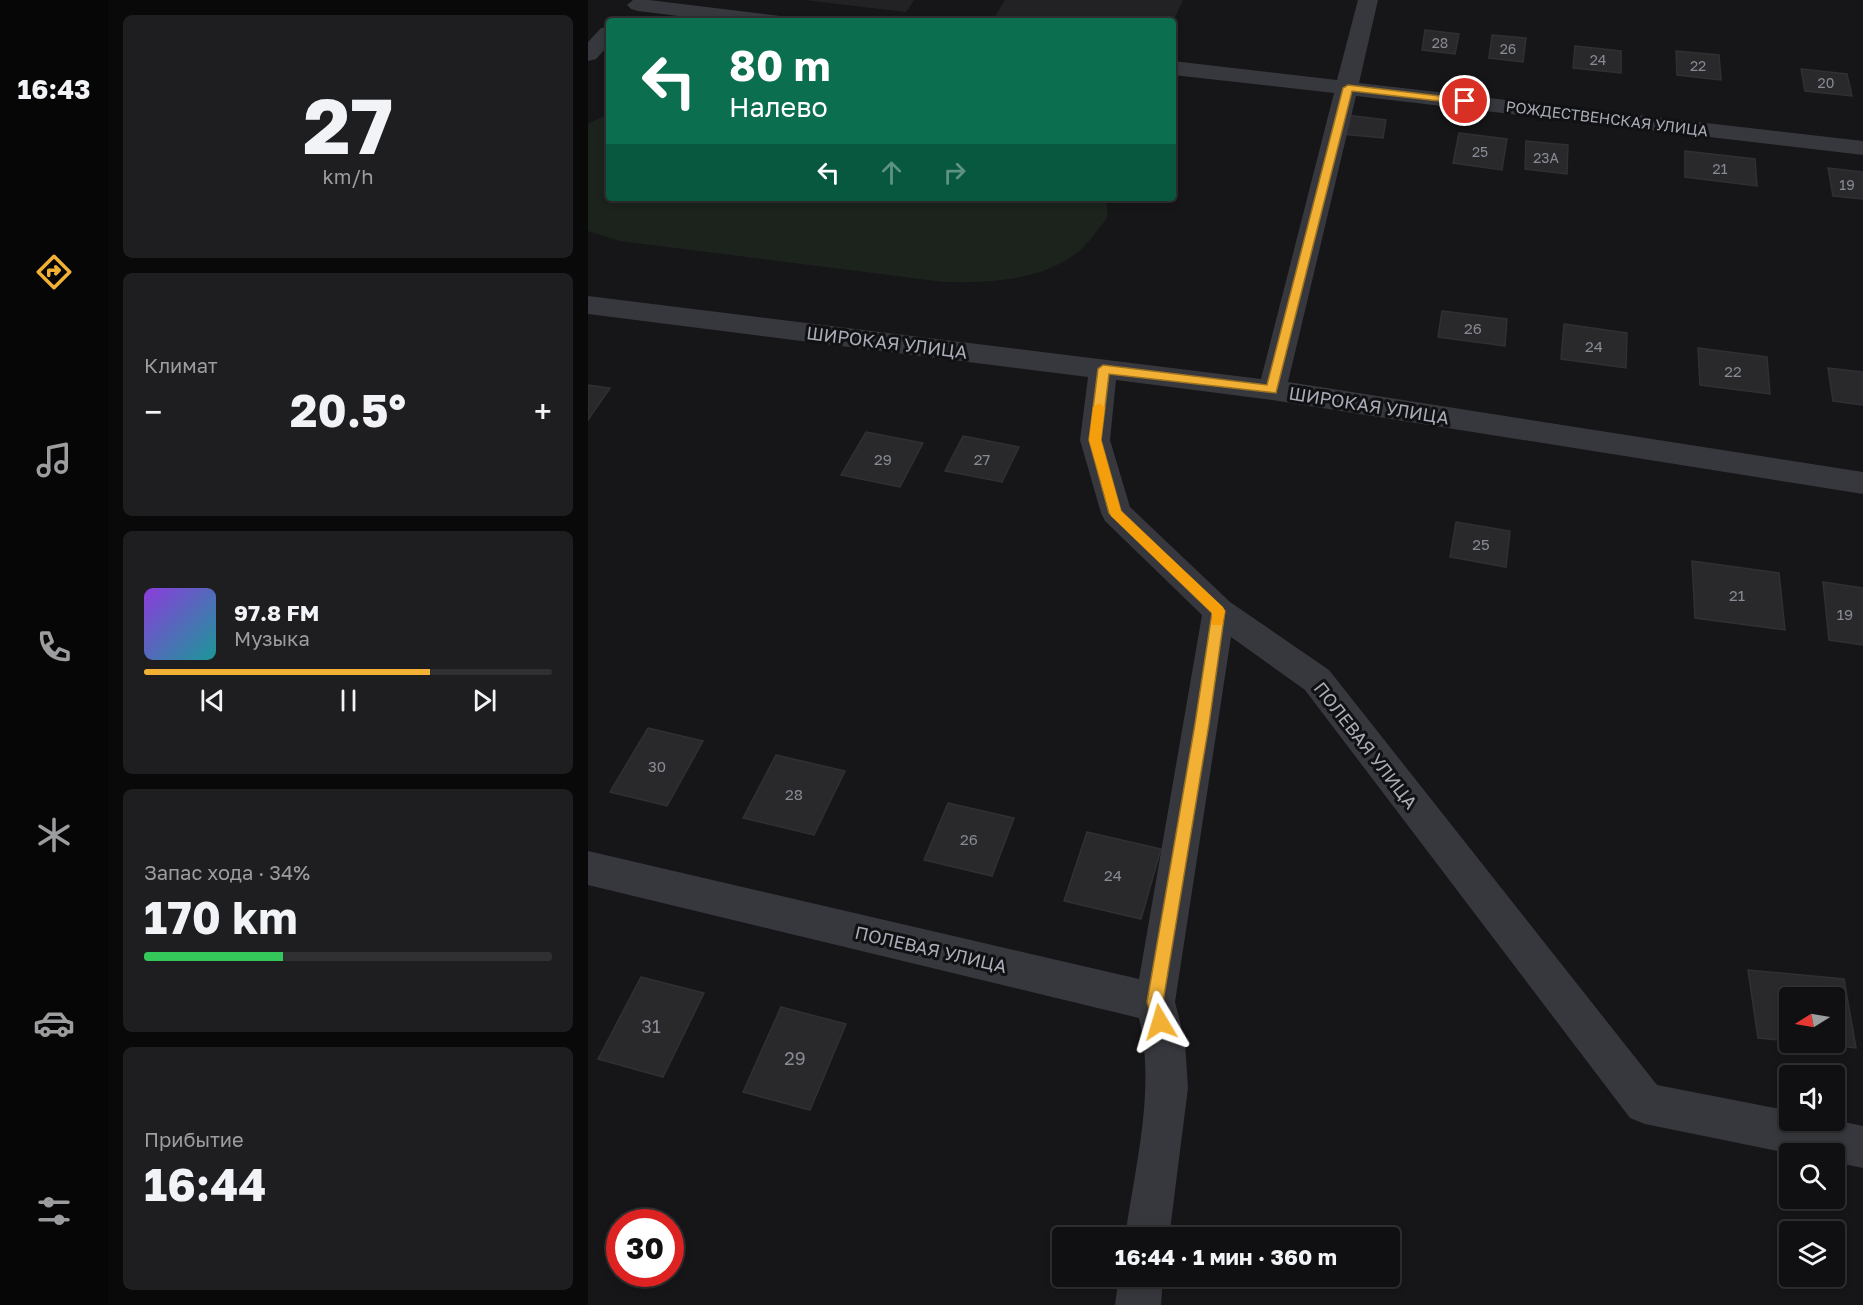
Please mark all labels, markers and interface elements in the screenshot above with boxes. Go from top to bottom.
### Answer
house number: 28 [1432,34,1448,51]
text: 80 m [729,40,830,90]
house number: 26 [1500,40,1516,57]
icon: left [630,42,708,120]
house number: 24 [1590,51,1606,68]
house number: 22 [1690,57,1706,74]
text: 16:43 [17,73,91,105]
house number: 20 [1818,74,1834,91]
pin [1439,75,1490,126]
text: 27 [303,78,393,171]
icon: arrive [1448,84,1481,117]
text: Налево [729,91,828,123]
street label: РОЖДЕСТВЕНСКАЯ УЛИЦА [1505,97,1709,139]
house number: 25 [1472,143,1488,160]
house number: 23А [1533,149,1559,166]
icon: left [812,156,845,189]
icon: ahead [875,156,908,189]
icon: right [938,156,971,189]
house number: 21 [1713,160,1728,177]
text: km/h [323,164,373,188]
house number: 19 [1839,176,1855,193]
icon: directions [33,251,75,293]
house number: 26 [1464,319,1482,337]
street label: ШИРОКАЯ УЛИЦА [805,321,969,363]
house number: 24 [1585,337,1603,355]
text: Климат [144,353,218,377]
house number: 22 [1724,362,1742,380]
street label: ШИРОКАЯ УЛИЦА [1287,381,1451,429]
text: 20.5° [290,383,406,437]
text: − [144,392,162,431]
text: + [534,392,552,431]
icon: music [33,439,75,481]
house number: 29 [874,450,892,468]
house number: 27 [974,450,990,468]
house number: 25 [1472,535,1490,553]
house number: 21 [1729,586,1745,604]
text: 97.8 FM [234,599,319,626]
house number: 19 [1837,605,1853,623]
icon: phone [33,626,75,668]
text: Музыка [234,626,310,650]
street label: ПОЛЕВАЯ УЛИЦА [1310,677,1422,813]
icon: previous [196,684,229,717]
icon: pause [332,684,365,717]
icon: next [468,684,501,717]
house number: 30 [648,757,666,775]
house number: 28 [785,785,803,803]
icon: climate [33,814,75,856]
house number: 26 [960,830,978,848]
text: Запас хода · 34% [144,860,310,884]
house number: 24 [1104,866,1122,884]
text: 170 km [144,890,298,944]
street label: ПОЛЕВАЯ УЛИЦА [853,921,1009,977]
north arrow [1779,987,1845,1053]
map controls [1779,987,1845,1287]
position arrow [1128,990,1192,1054]
icon: car [33,1002,75,1044]
house number: 31 [641,1015,661,1037]
house number: 29 [784,1047,806,1069]
button: sound [1779,1065,1845,1131]
text: Прибытие [144,1127,244,1151]
button: search [1779,1143,1845,1209]
text: 16:44 [144,1157,266,1211]
icon: filters [33,1190,75,1232]
speed limit sign: 30 [606,1209,684,1287]
button: layers [1779,1221,1845,1287]
text: 16:44 · 1 мин · 360 m [1115,1243,1337,1270]

